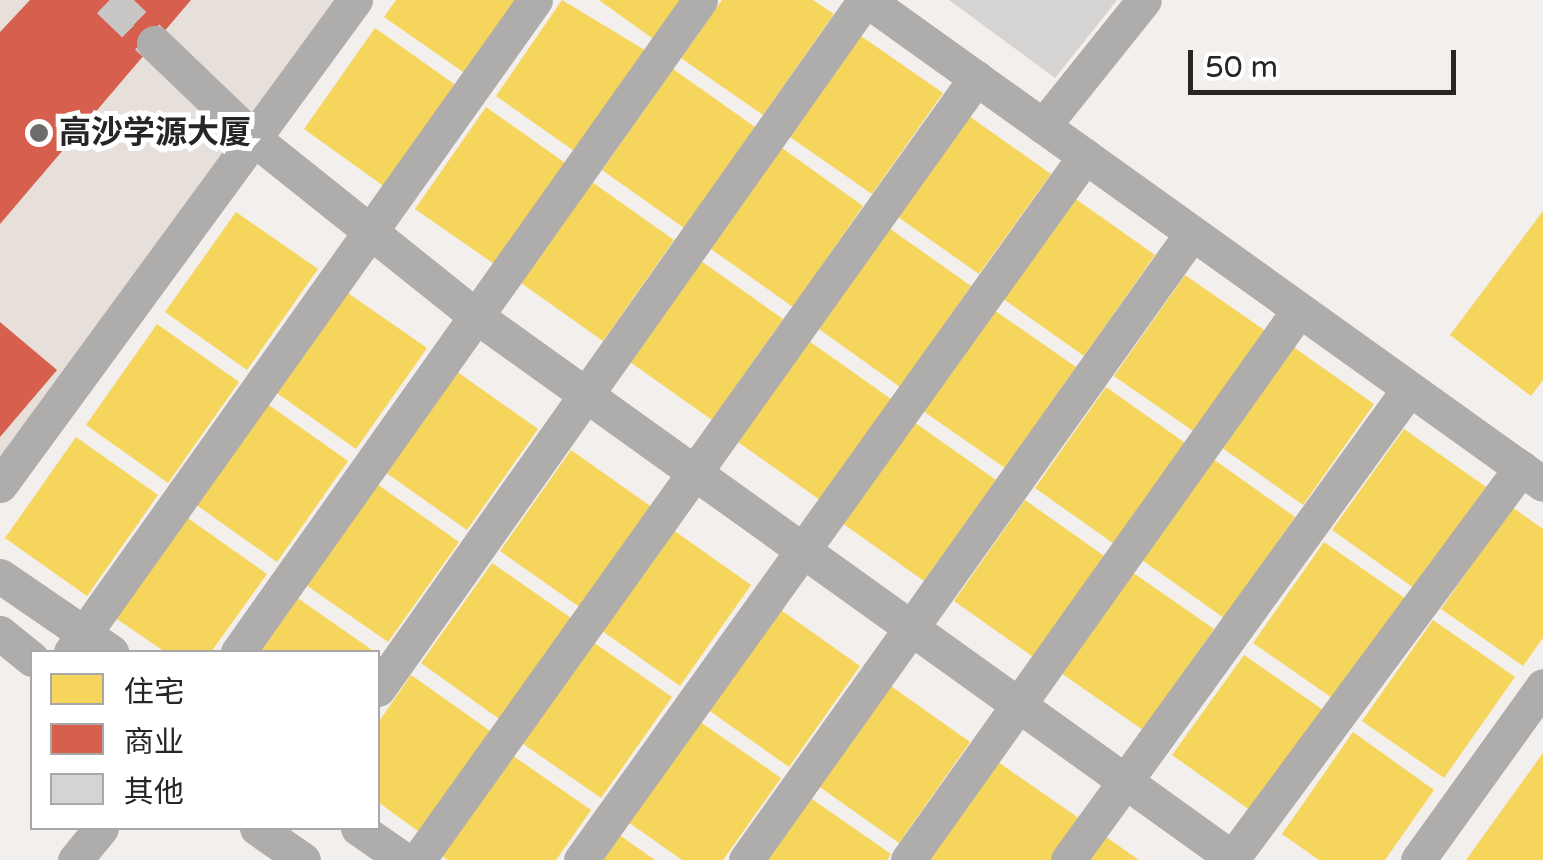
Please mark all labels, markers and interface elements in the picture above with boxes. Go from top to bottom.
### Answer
scale bar [1193,30,1460,92]
text: 50 m [1205,49,1278,86]
place label: 高沙学源大厦 [59,114,251,152]
marker: 高沙学源大厦 [28,122,50,144]
legend [30,650,380,830]
text: 住宅 [124,674,184,711]
text: 商业 [124,724,184,761]
text: 其他 [124,774,184,811]

